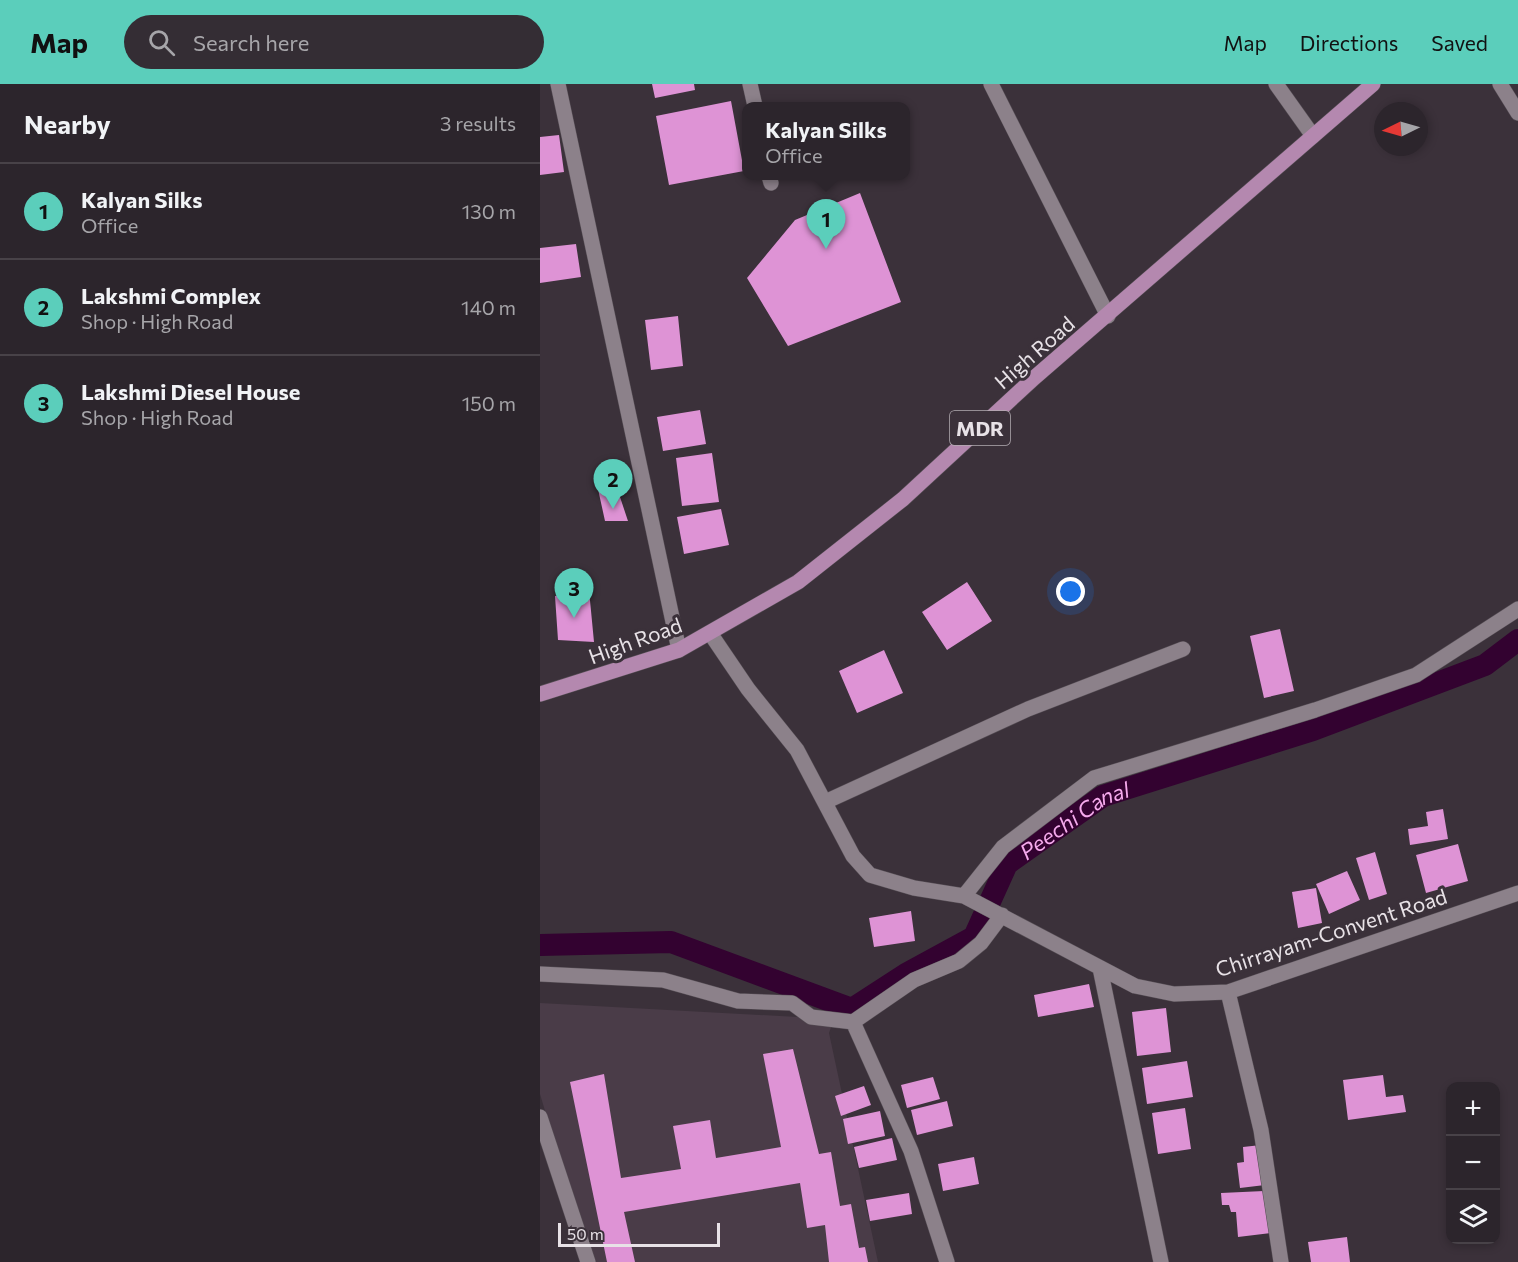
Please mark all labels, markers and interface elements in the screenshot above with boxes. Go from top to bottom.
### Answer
search box [124,15,544,69]
text: Map [30,25,88,59]
icon: search [145,26,178,59]
text: Search here [193,29,309,56]
text: Map [1224,30,1267,55]
text: Directions [1300,30,1398,55]
text: Saved [1431,30,1488,55]
popup [742,102,910,180]
north arrow [1374,102,1428,156]
text: Nearby [24,108,111,139]
text: 3 results [440,111,516,135]
text: Kalyan Silks [765,116,887,143]
text: Office [765,143,823,167]
text: Kalyan Silks [81,186,203,213]
text: 1 [39,199,48,223]
text: 130 m [462,199,516,223]
pin: 1 [806,200,846,249]
text: Office [81,213,138,237]
text: Lakshmi Complex [81,282,261,309]
text: 2 [38,295,49,319]
text: 140 m [461,295,516,319]
text: Shop · High Road [81,309,233,333]
street label: High Road [989,311,1079,393]
text: Lakshmi Diesel House [81,378,300,405]
text: 3 [38,391,49,415]
text: 150 m [462,391,516,415]
text: Shop · High Road [81,405,233,429]
road number: MDR [950,411,1010,445]
pin: 2 [594,460,632,509]
pin: 3 [555,568,594,618]
your location [1056,577,1085,606]
street label: High Road [585,612,685,668]
water label: Peechi Canal [1014,775,1133,865]
street label: Chirrayam-Convent Road [1212,883,1450,981]
map controls [1446,1082,1500,1244]
button: + [1446,1082,1500,1136]
button: − [1446,1136,1500,1190]
button: layers [1446,1190,1500,1244]
scale bar [558,1220,720,1248]
text: 50 m [567,1224,604,1243]

